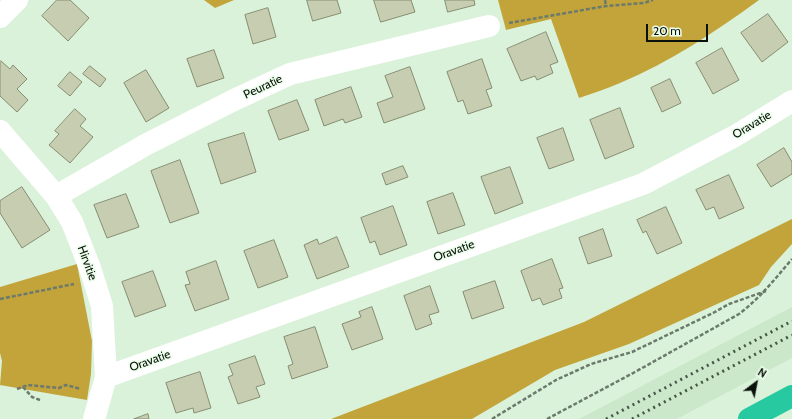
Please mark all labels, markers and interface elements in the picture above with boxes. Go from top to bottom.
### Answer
scale bar [648,16,710,42]
text: 20 m [653,23,681,38]
street label: Peuratie [241,72,285,102]
street label: Oravatie [730,108,774,142]
street label: Oravatie [432,237,476,265]
street label: Hirvitie [74,244,100,282]
street label: Oravatie [128,347,172,375]
north arrow [736,363,776,403]
text: N [755,365,769,381]

